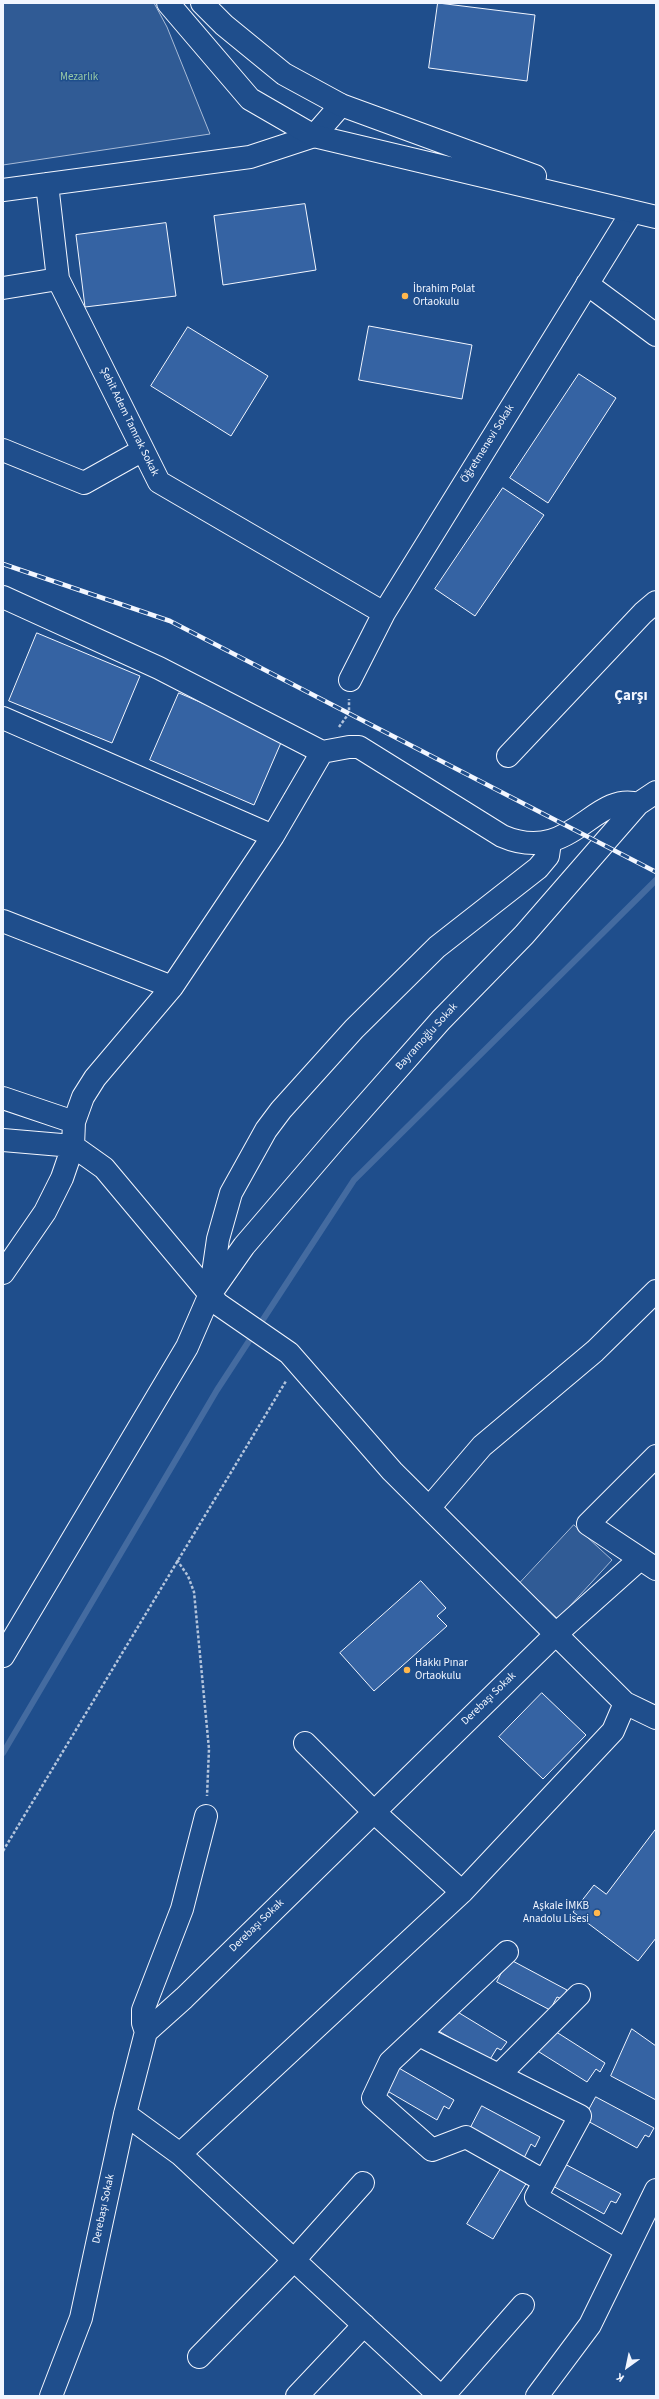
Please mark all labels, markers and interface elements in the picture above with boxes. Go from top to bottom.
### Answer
park label: Mezarlık [60,71,98,85]
place label: İbrahim Polat Ortaokulu [413,283,475,309]
marker: İbrahim Polat Ortaokulu [400,291,410,301]
street label: Şehit Adem Tamrak Sokak [97,365,161,479]
street label: Öğretmenevi Sokak [459,402,517,486]
district label: Çarşı [614,688,648,706]
street label: Bayramoğlu Sokak [393,1001,461,1073]
place label: Hakkı Pınar Ortaokulu [415,1657,468,1683]
marker: Hakkı Pınar Ortaokulu [402,1665,412,1675]
street label: Derebaşı Sokak [459,1670,519,1728]
street label: Derebaşı Sokak [227,1897,287,1955]
place label: Aşkale İMKB Anadolu Lisesi [523,1900,589,1926]
marker: Aşkale İMKB Anadolu Lisesi [592,1908,602,1918]
street label: Derebaşı Sokak [90,2173,118,2245]
north arrow [607,2347,647,2387]
text: K [613,2369,627,2386]

